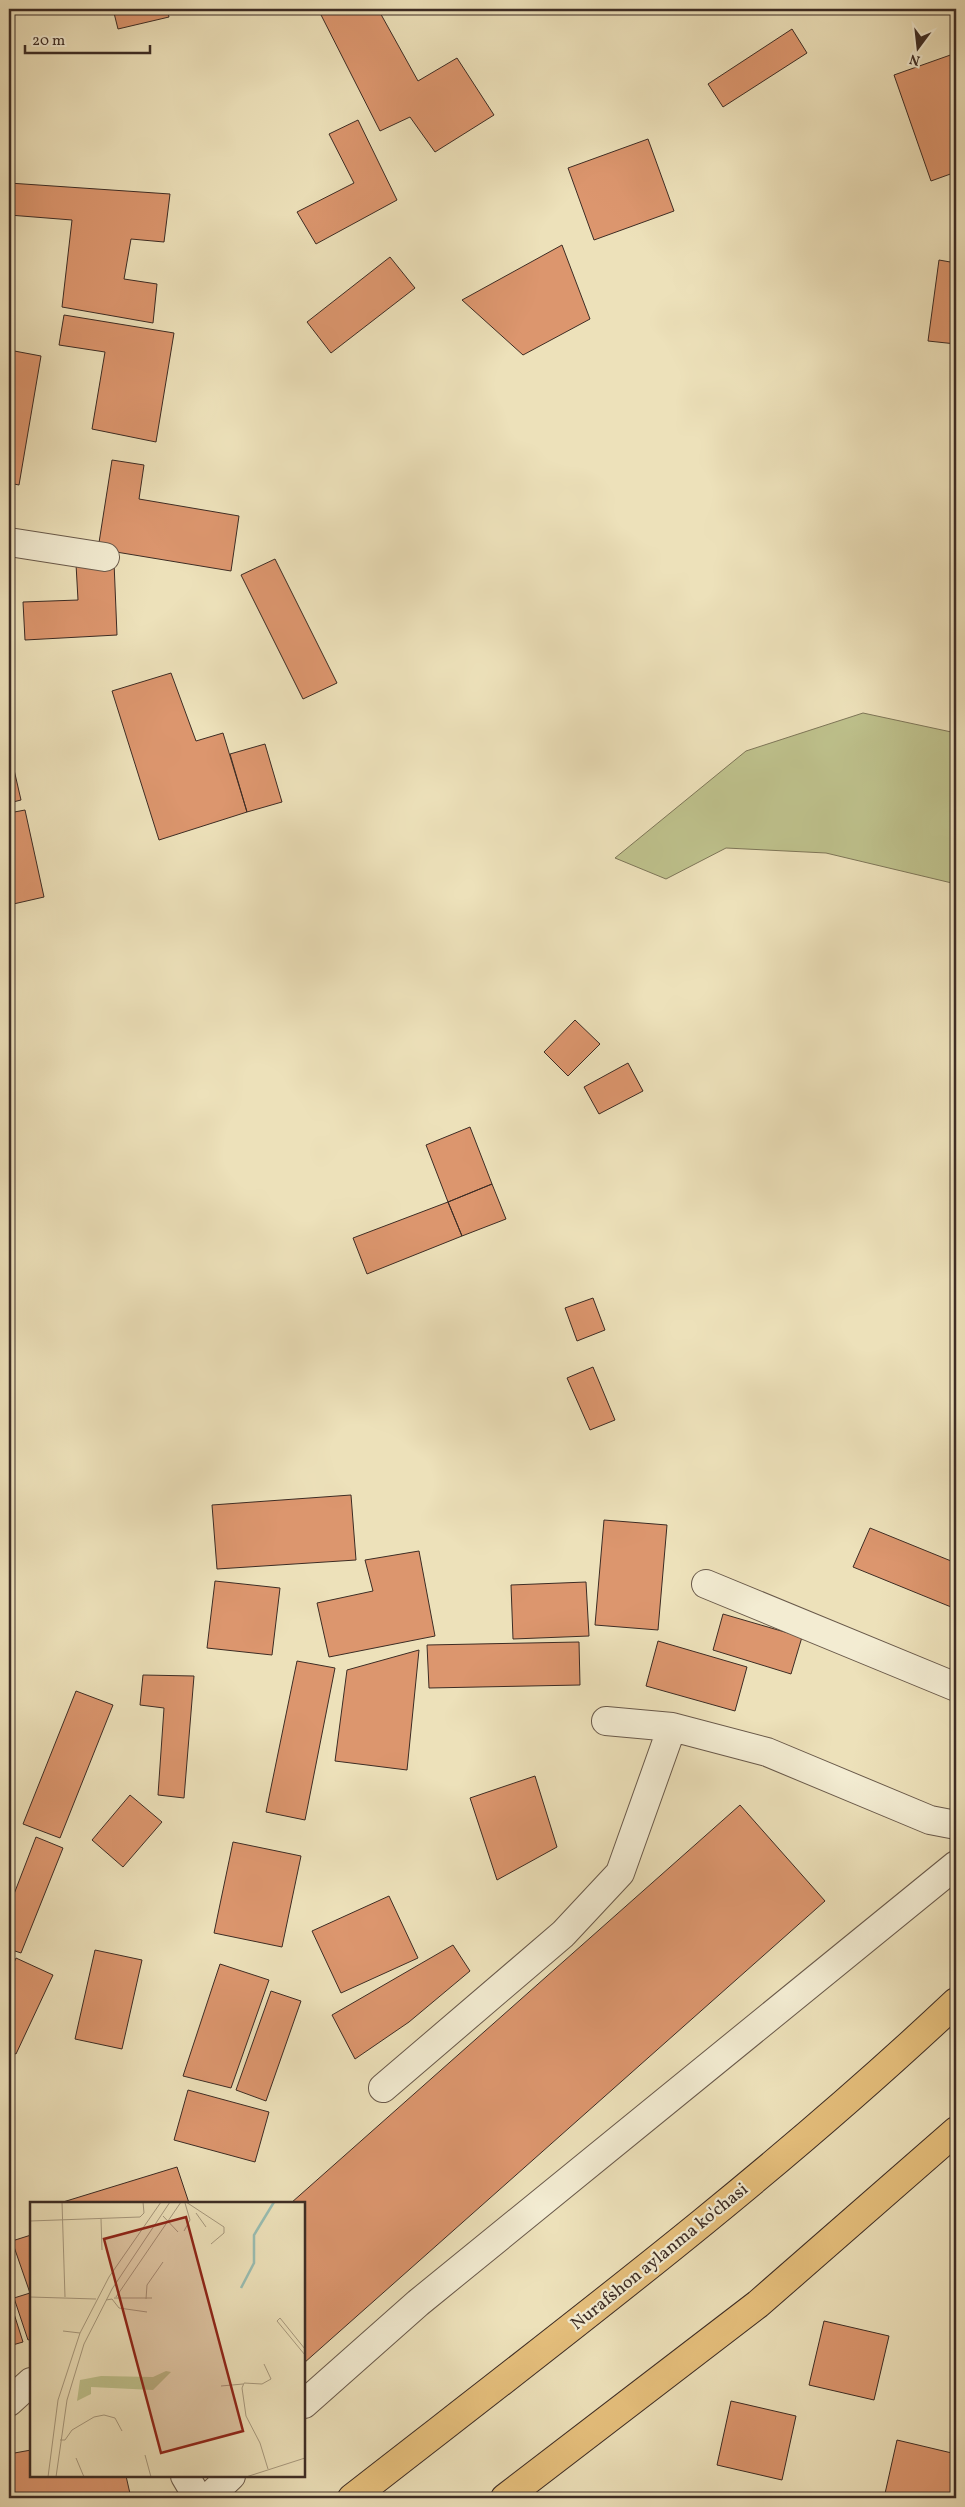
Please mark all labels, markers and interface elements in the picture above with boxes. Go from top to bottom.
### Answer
scale bar [25,22,150,54]
north arrow [892,22,942,72]
text: 20 m [32,31,65,52]
text: N [908,49,922,70]
street label: Nurafshon aylanma ko'chasi [566,2178,754,2337]
inset map [30,2202,305,2477]

